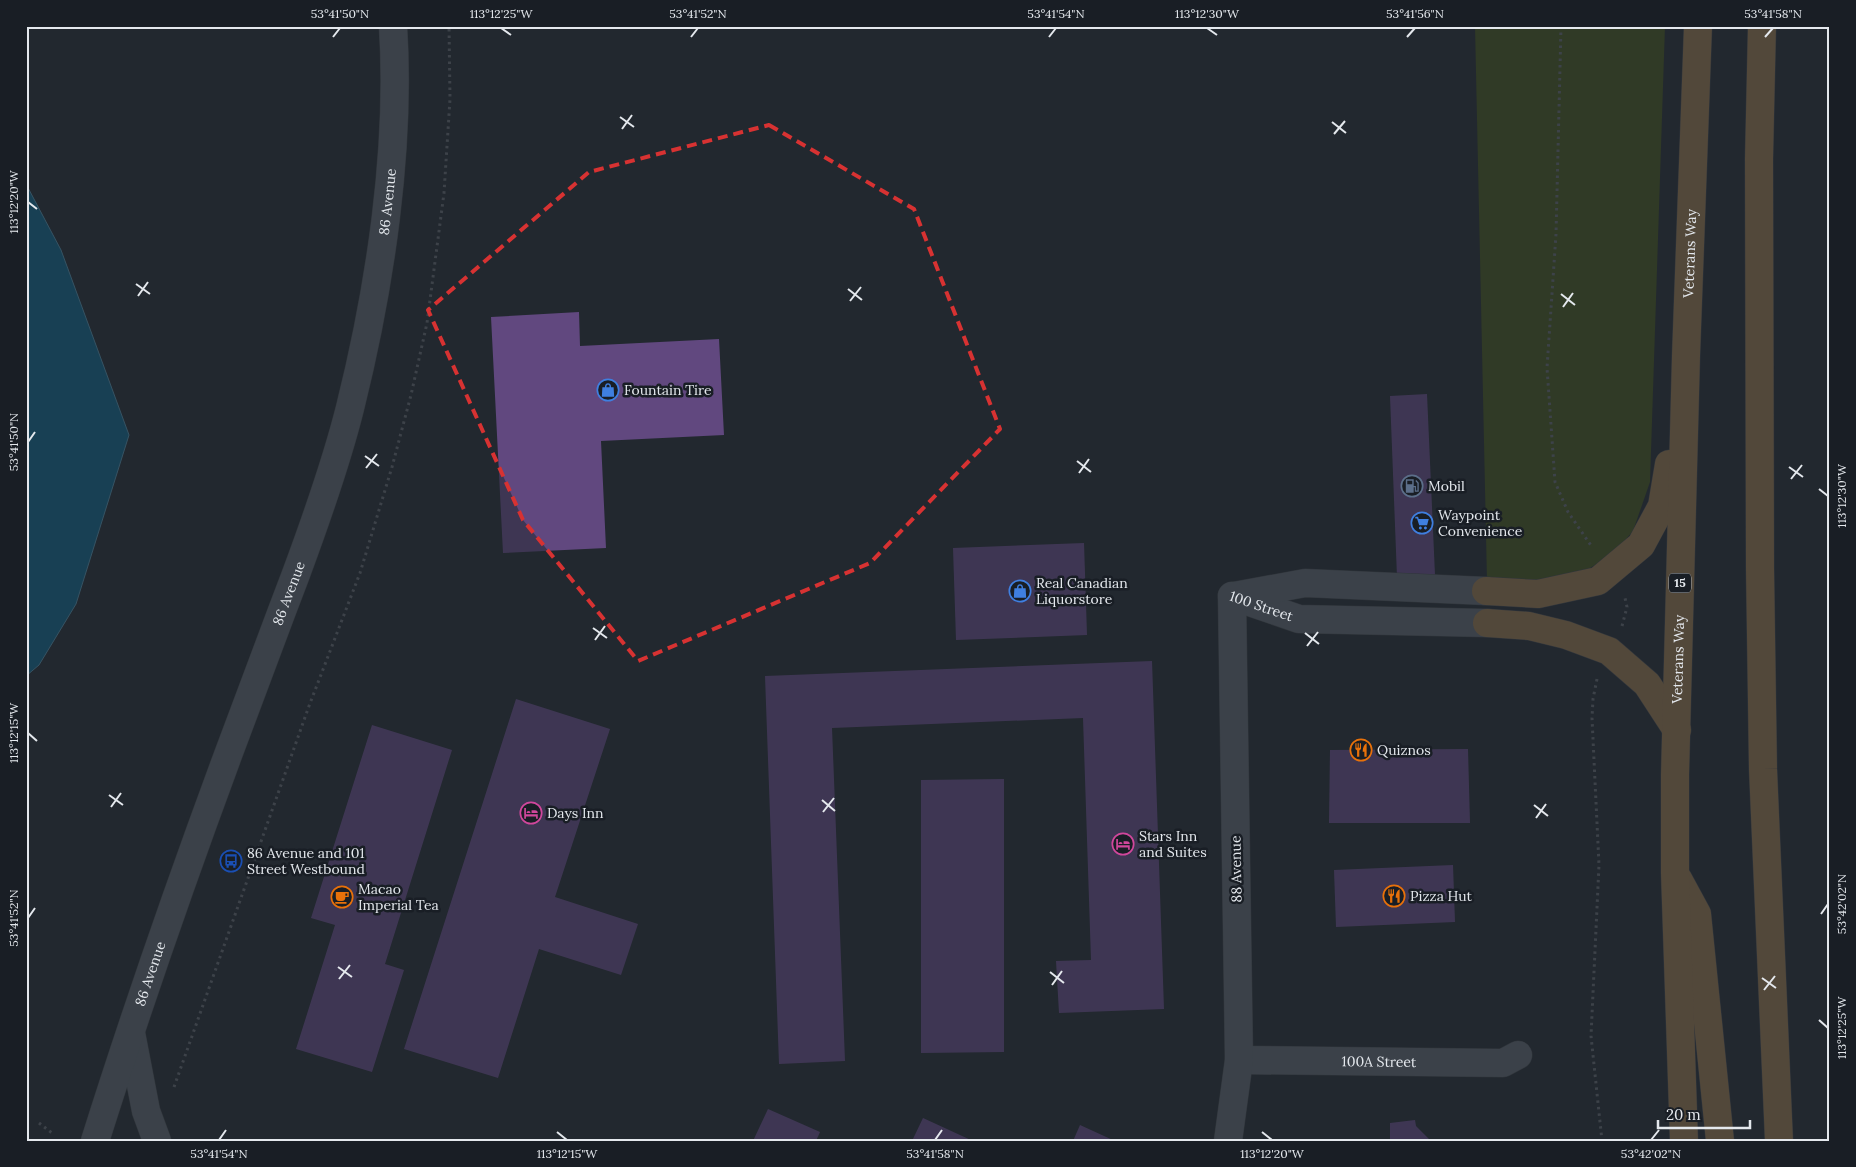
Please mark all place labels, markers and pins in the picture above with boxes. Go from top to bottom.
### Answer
shop icon: Fountain Tire [596,378,620,402]
place label: Fountain Tire [624,381,712,399]
fuel station icon: Mobil [1400,474,1424,498]
place label: Mobil [1428,477,1465,495]
place label: Waypoint Convenience [1438,506,1523,540]
supermarket icon: Waypoint Convenience [1410,511,1434,535]
place label: Real Canadian Liquorstore [1036,574,1128,608]
shop icon: Real Canadian Liquorstore [1008,579,1032,603]
restaurant icon: Quiznos [1349,738,1373,762]
place label: Quiznos [1377,741,1431,759]
hotel icon: Days Inn [519,801,543,825]
place label: Days Inn [547,804,604,822]
place label: Stars Inn and Suites [1139,827,1207,861]
hotel icon: Stars Inn and Suites [1111,832,1135,856]
place label: 86 Avenue and 101 Street Westbound [247,844,365,878]
bus stop icon: 86 Avenue and 101 Street Westbound [219,849,243,873]
place label: Macao Imperial Tea [358,880,439,914]
restaurant icon: Pizza Hut [1382,884,1406,908]
cafe icon: Macao Imperial Tea [330,885,354,909]
place label: Pizza Hut [1410,887,1473,905]

